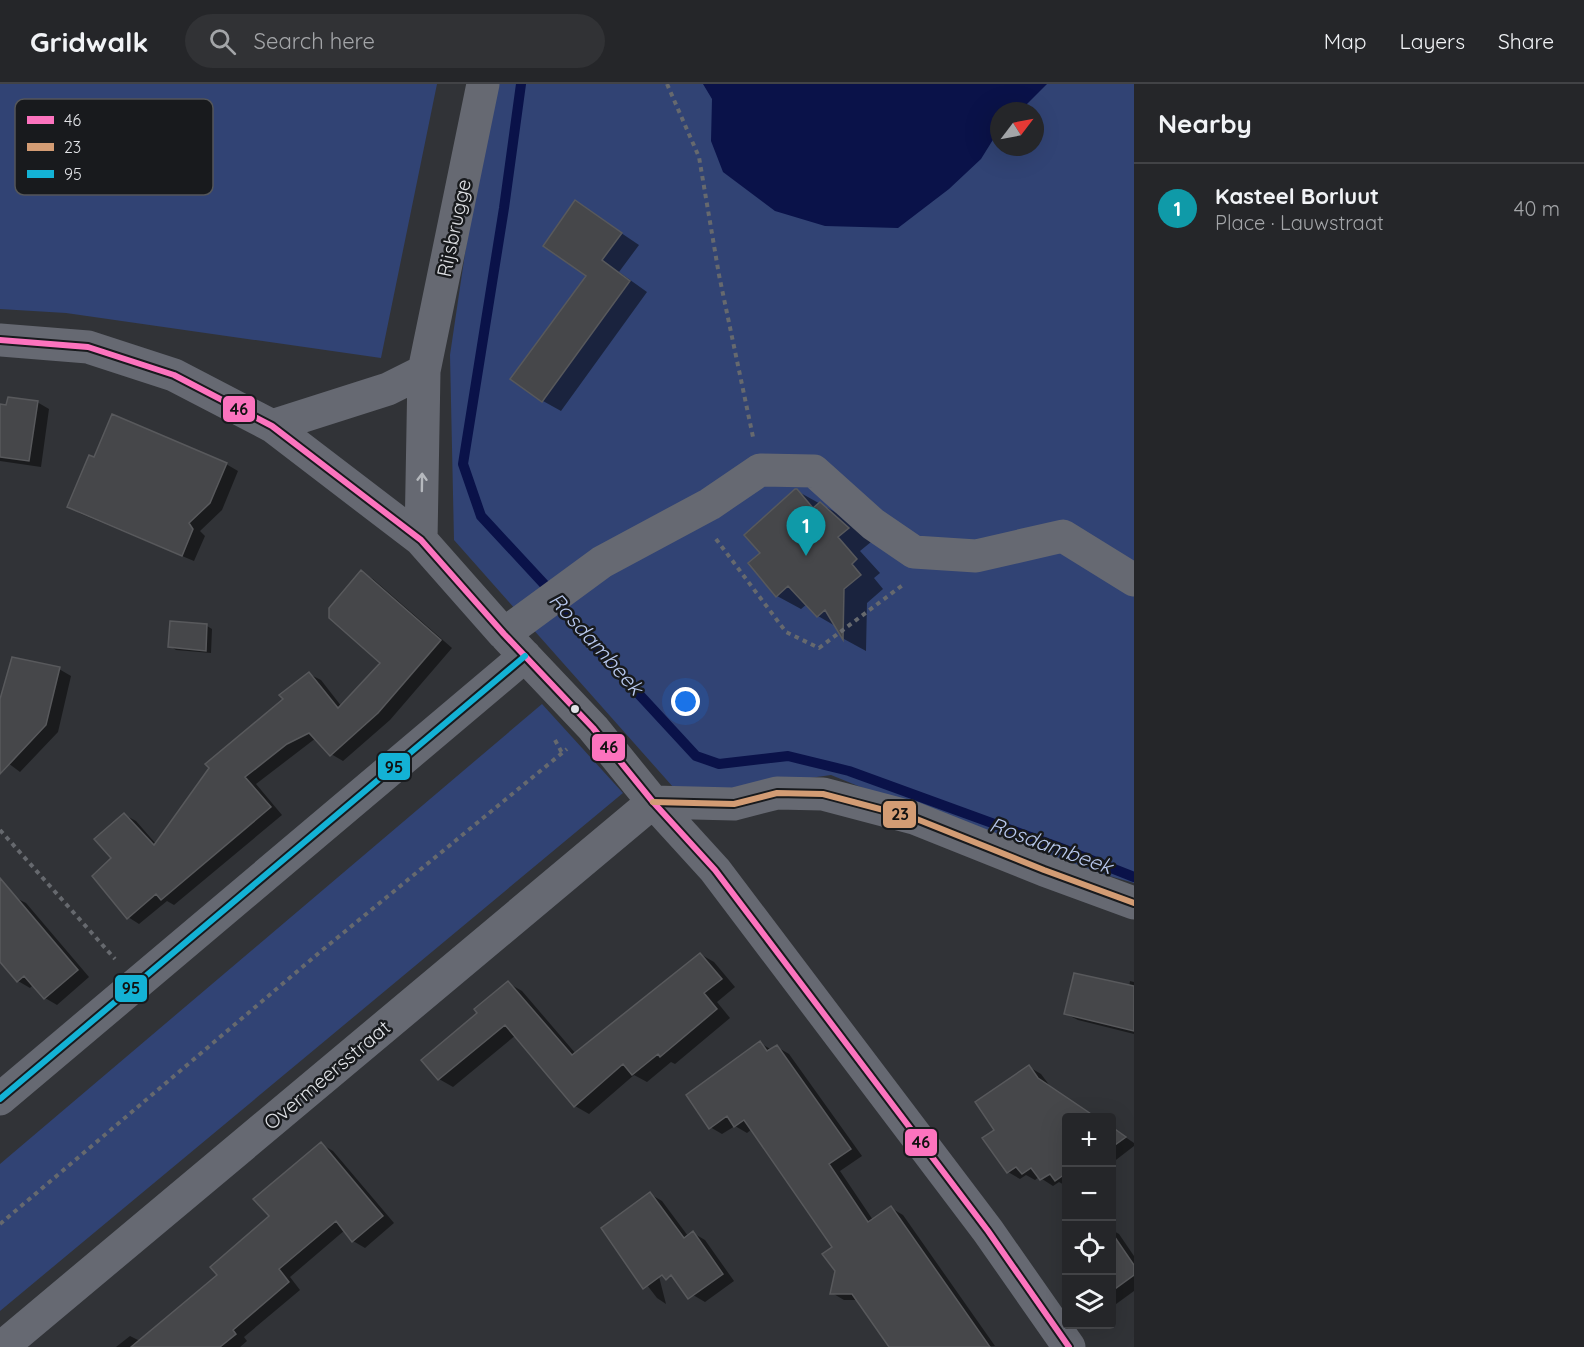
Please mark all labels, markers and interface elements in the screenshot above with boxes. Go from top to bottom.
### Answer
search box [185,14,605,68]
text: Gridwalk [30,24,149,59]
icon: search [206,25,239,58]
text: Search here [254,27,375,55]
text: Map [1324,28,1367,54]
text: Layers [1400,28,1465,54]
text: Share [1498,28,1554,54]
legend [15,99,213,195]
north arrow [990,102,1044,156]
text: Nearby [1158,107,1252,140]
text: 46 [64,110,81,130]
text: 23 [64,137,81,157]
text: 95 [64,164,82,184]
street label: Rijsbrugge [431,177,476,279]
text: Kasteel Borluut [1215,182,1379,210]
text: 1 [1174,196,1181,221]
text: 40 m [1514,196,1560,221]
text: Place · Lauwstraat [1215,210,1384,235]
line badge: 46 [222,395,256,423]
text: 46 [230,399,248,419]
one-way arrow [416,472,428,492]
pin: 1 [786,506,826,556]
water label: Rosdambeek [544,587,651,701]
your location [671,687,700,716]
unlabelled marker [569,703,581,715]
line badge: 46 [591,733,626,762]
text: 46 [600,737,618,757]
line badge: 95 [377,752,411,781]
text: 95 [385,757,403,777]
line badge: 23 [882,800,917,829]
text: 23 [891,804,909,824]
water label: Rosdambeek [986,811,1118,880]
line badge: 95 [114,974,148,1003]
text: 95 [122,978,140,998]
street label: Overmeersstraat [258,1014,395,1135]
map controls [1062,1113,1116,1329]
button: + [1062,1113,1116,1167]
line badge: 46 [904,1128,938,1157]
text: 46 [912,1132,930,1152]
button: − [1062,1167,1116,1221]
button: locate [1062,1221,1116,1275]
button: layers [1062,1275,1116,1329]

